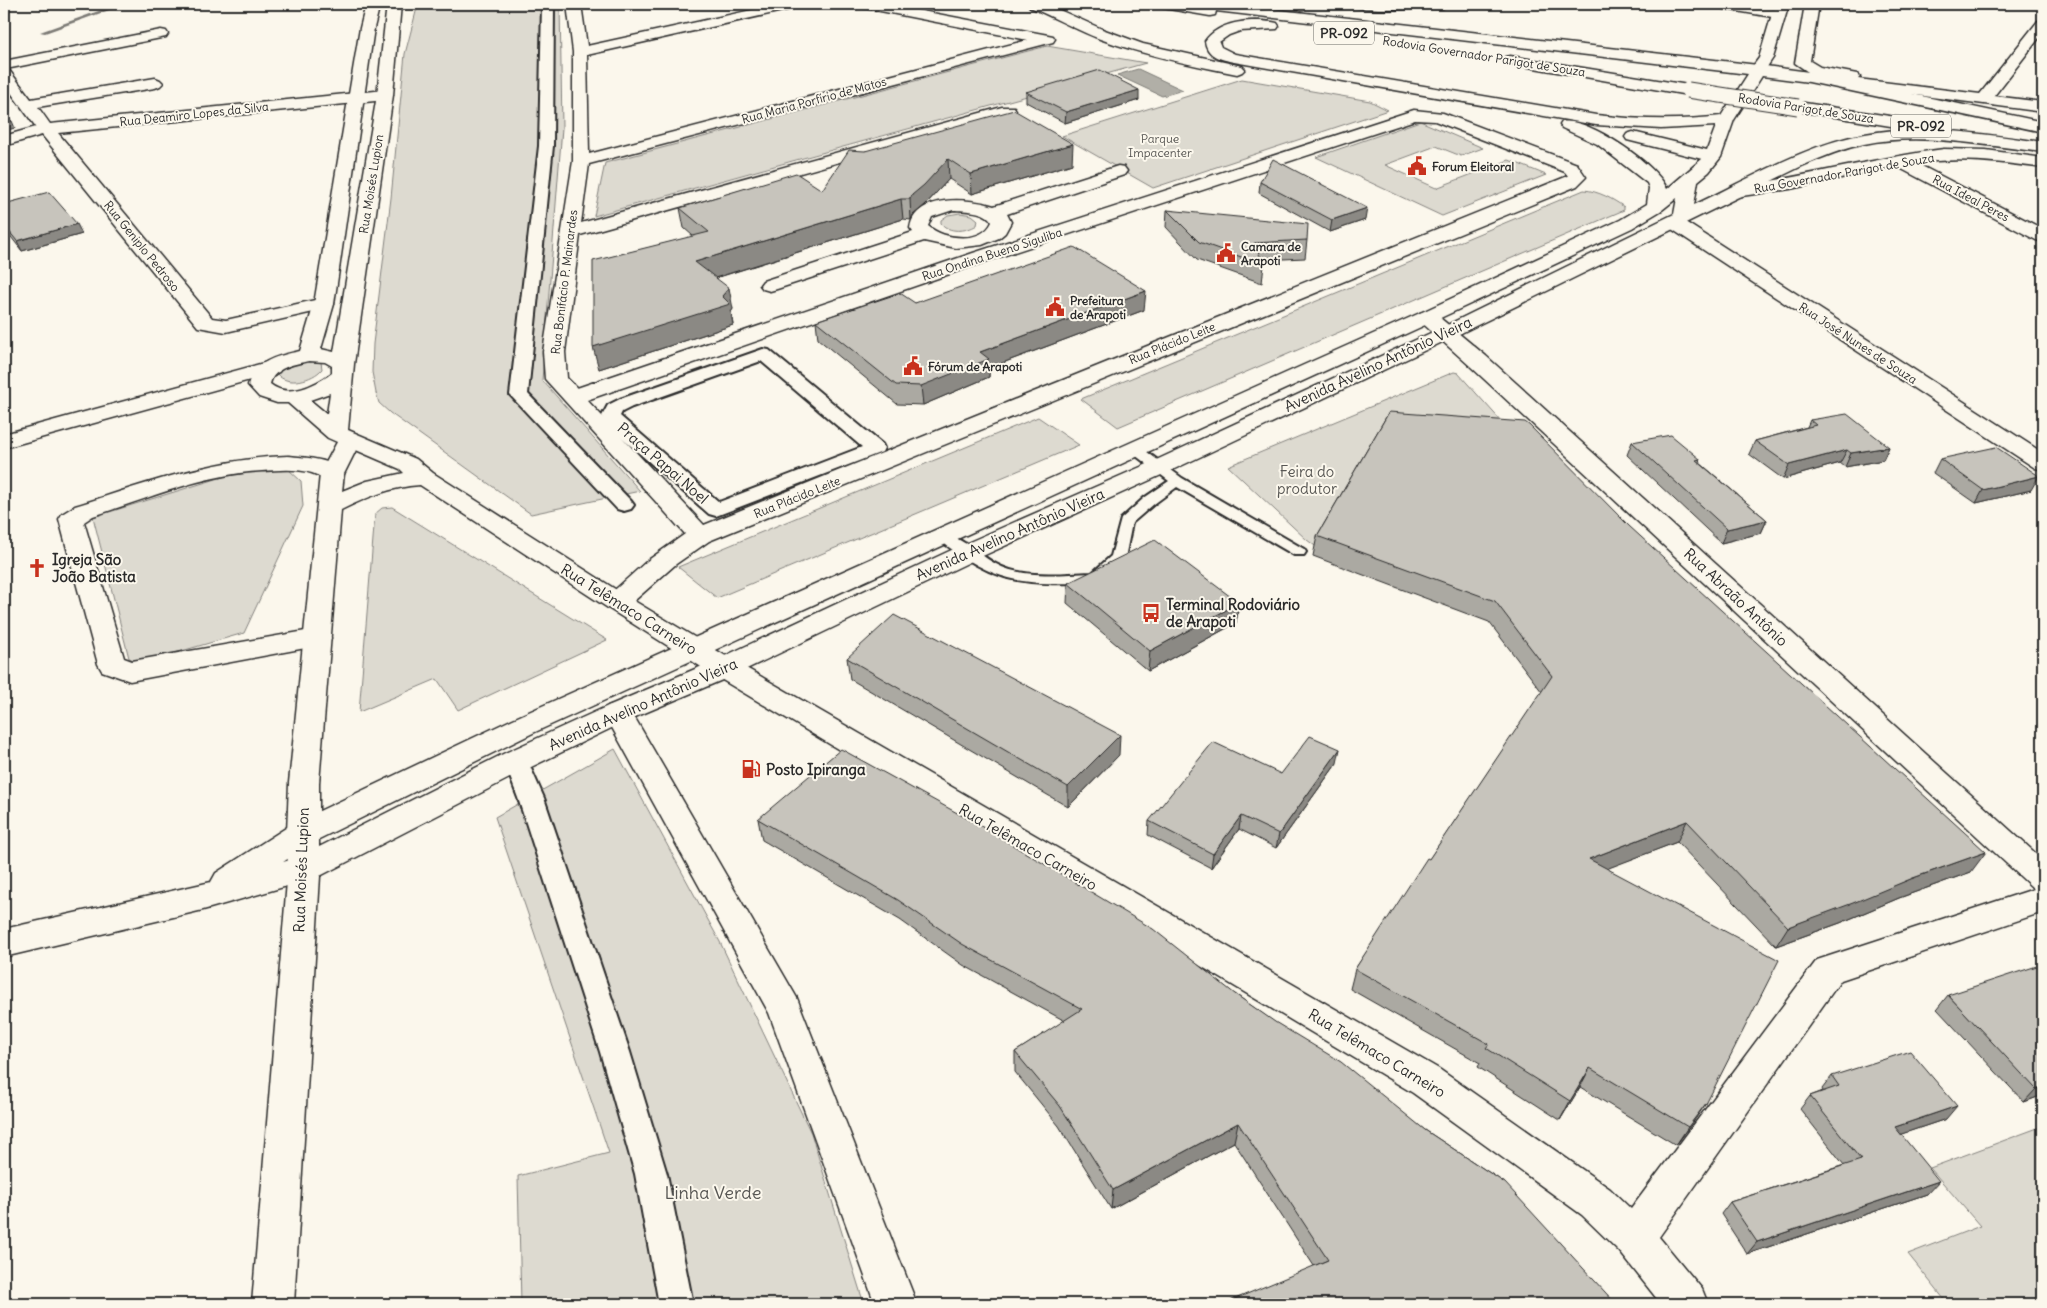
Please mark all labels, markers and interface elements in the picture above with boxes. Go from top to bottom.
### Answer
road number: PR-092 [1314,22,1374,44]
street label: Rodovia Governador Parigot de Souza [1382,33,1587,79]
street label: Rua Maria Porfírio de Matos [740,73,888,127]
street label: Rodovia Parigot de Souza [1737,90,1875,126]
street label: Rua Deamiro Lopes da Silva [119,99,269,129]
road number: PR-092 [1891,114,1951,138]
park label: Parque Impacenter [1128,131,1192,160]
street label: Rua Moisés Lupion [356,133,386,235]
street label: Rua Governador Parigot de Souza [1753,150,1936,196]
public building icon: Forum Eleitoral [1406,155,1428,177]
place label: Forum Eleitoral [1432,159,1515,174]
street label: Rua Ideal Peres [1930,171,2012,225]
street label: Rua Geniplo Pedroso [101,198,183,294]
street label: Rua Bonifácio P. Mainardes [548,209,580,355]
street label: Rua Ondina Bueno Siguliba [920,224,1064,284]
place label: Camara de Arapoti [1241,239,1301,269]
public building icon: Camara de Arapoti [1215,242,1237,264]
place label: Prefeitura de Arapoti [1070,293,1126,323]
public building icon: Prefeitura de Arapoti [1044,296,1066,318]
street label: Rua José Nunes de Souza [1796,299,1920,387]
street label: Avenida Avelino Antônio Vieira [1281,312,1475,416]
street label: Rua Plácido Leite [1127,319,1217,367]
public building icon: Fórum de Arapoti [902,355,924,377]
place label: Fórum de Arapoti [928,359,1022,375]
street label: Praça Papai Noel [614,418,712,508]
park label: Feira do produtor [1277,462,1337,498]
street label: Rua Plácido Leite [752,473,842,521]
street label: Avenida Avelino Antônio Vieira [913,484,1108,584]
street label: Rua Abraão Antônio [1680,544,1792,650]
place label: Igreja São João Batista [52,550,136,586]
church icon: Igreja São João Batista [26,557,48,579]
street label: Rua Telêmaco Carneiro [557,559,701,659]
place label: Terminal Rodoviário de Arapoti [1166,595,1300,632]
bus stop icon: Terminal Rodoviário de Arapoti [1140,602,1162,624]
street label: Avenida Avelino Antônio Vieira [546,654,741,754]
fuel station icon: Posto Ipiranga [740,758,762,780]
place label: Posto Ipiranga [766,760,866,780]
street label: Rua Telêmaco Carneiro [955,800,1101,894]
street label: Rua Moisés Lupion [289,807,313,933]
street label: Rua Telêmaco Carneiro [1305,1004,1449,1102]
park label: Linha Verde [665,1181,761,1204]

